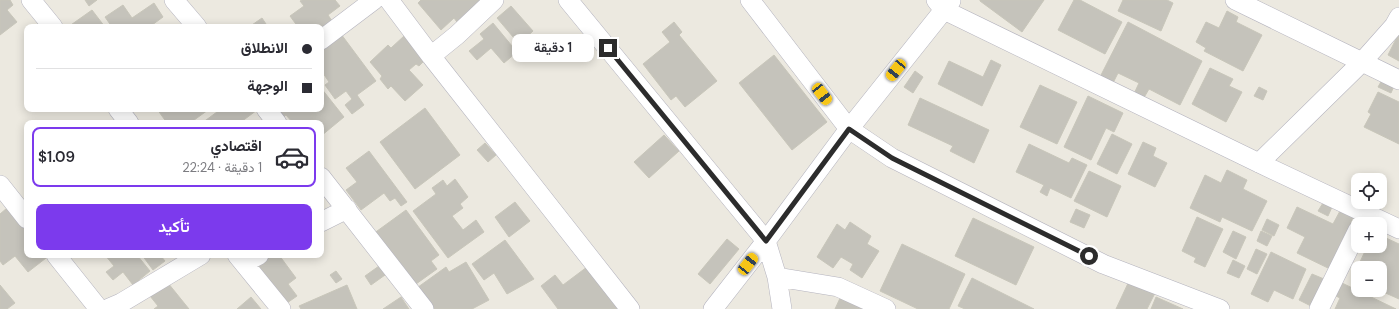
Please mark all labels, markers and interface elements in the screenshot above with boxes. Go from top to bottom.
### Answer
callout: 1 دقيقة [512,34,594,62]
text: الانطلاق [241,38,288,58]
text: 1 دقيقة [534,39,572,56]
route end [599,39,617,57]
car [884,57,908,83]
text: الوجهة [247,76,288,96]
car [810,81,834,107]
text: اقتصادي [210,136,262,156]
icon: car [274,139,310,175]
text: $1.09 [38,147,75,167]
text: 1 دقيقة · 22:24 [182,159,262,176]
map controls [1351,173,1387,297]
button: locate [1351,173,1387,209]
button: تأكيد [36,204,312,250]
button: + [1351,217,1387,253]
route start [1080,247,1098,265]
car [736,251,760,277]
button: − [1351,261,1387,297]

